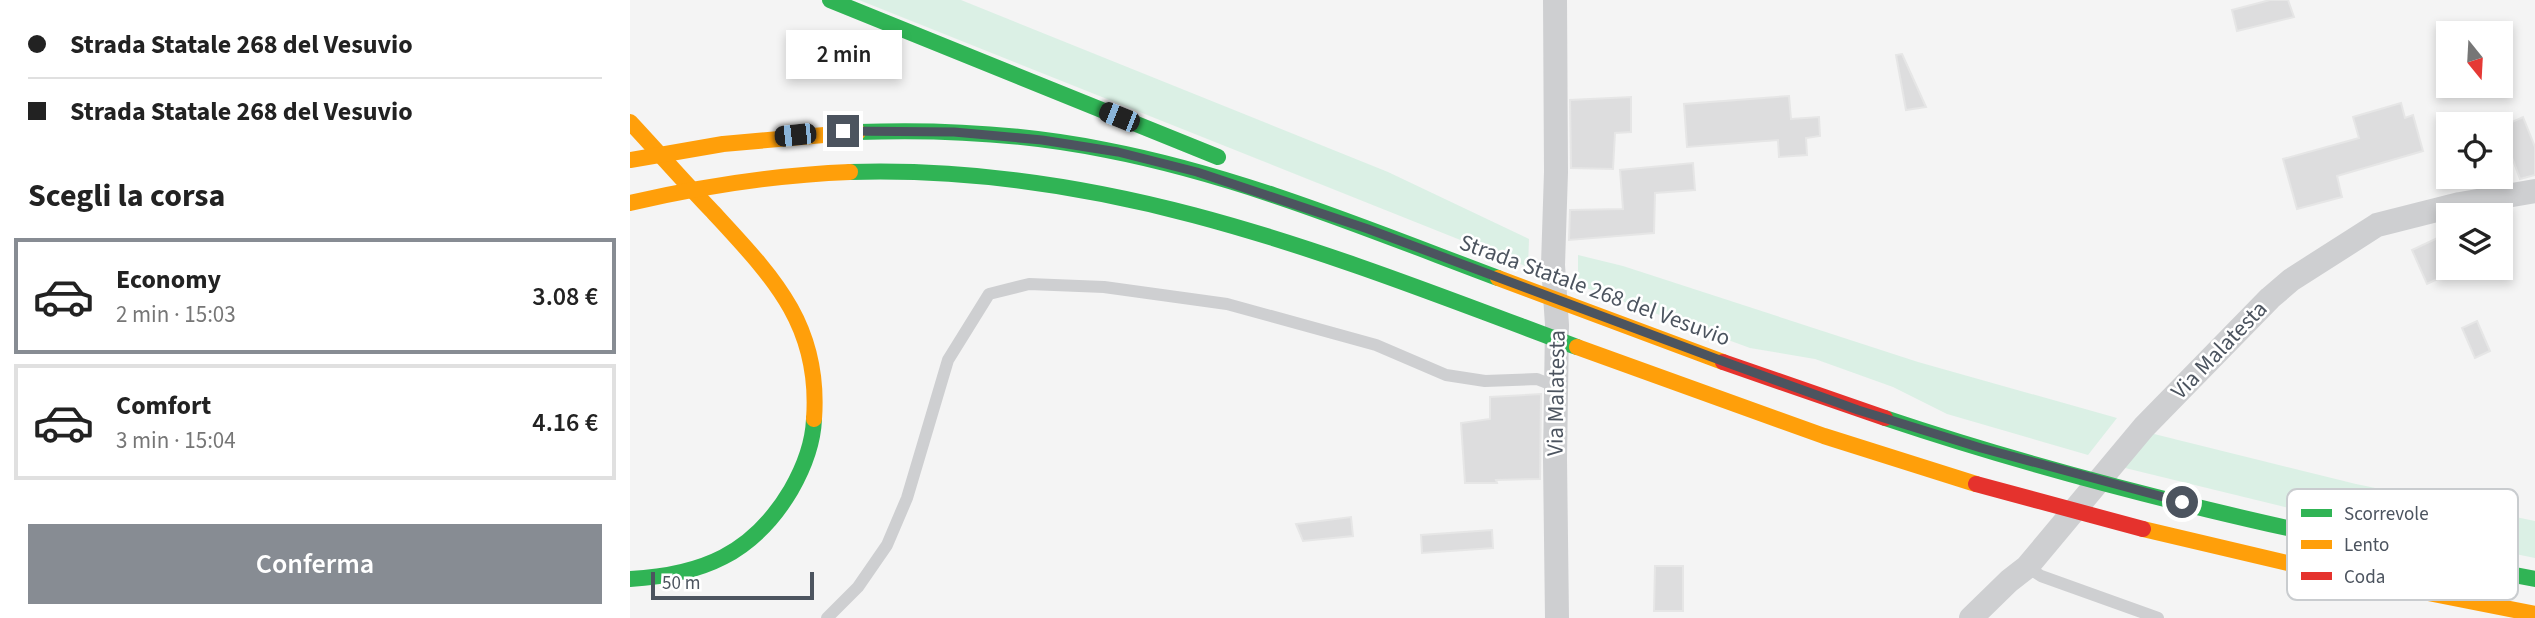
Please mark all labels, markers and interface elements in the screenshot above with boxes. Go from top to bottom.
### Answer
north arrow [2436,21,2513,98]
map controls [2436,21,2513,280]
text: Strada Statale 268 del Vesuvio [70,26,413,63]
callout: 2 min [785,30,901,78]
text: 2 min [817,38,871,71]
text: Strada Statale 268 del Vesuvio [70,93,413,130]
car [1096,99,1143,135]
button: locate [2436,112,2513,189]
route end [827,115,859,147]
car [774,122,817,148]
text: Scegli la corsa [28,173,225,219]
button: layers [2436,203,2513,280]
street label: Strada Statale 268 del Vesuvio [1455,226,1735,354]
text: Economy [116,261,221,298]
icon: car [32,265,95,328]
text: 3.08 € [532,278,598,315]
street label: Via Malatesta [2163,293,2275,407]
text: 2 min · 15:03 [116,298,236,331]
street label: Via Malatesta [1538,330,1574,456]
text: Comfort [116,387,211,424]
icon: car [32,391,95,454]
text: 4.16 € [532,404,598,441]
text: 3 min · 15:04 [116,424,236,457]
route start [2166,486,2198,518]
legend [2287,489,2518,600]
text: Scorrevole [2344,501,2429,528]
button: Conferma [28,524,602,604]
text: Lento [2344,532,2389,559]
text: Coda [2344,564,2385,591]
scale bar [651,569,814,601]
text: 50 m [662,570,700,597]

